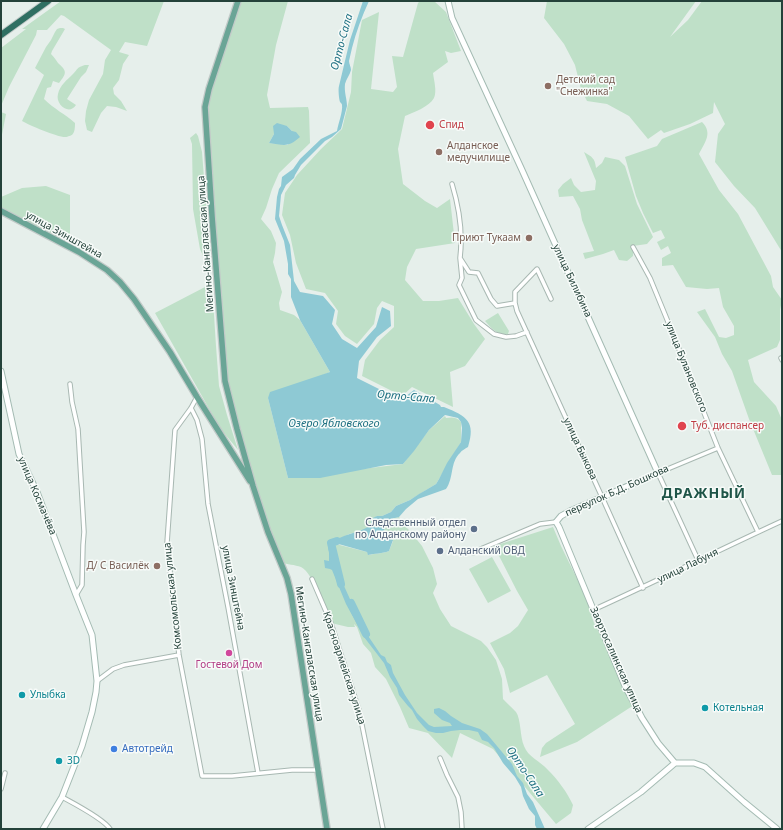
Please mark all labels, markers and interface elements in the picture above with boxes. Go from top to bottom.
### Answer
water label: Орто-Сала [328,12,356,72]
place label: Детский сад "Снежинка" [556,74,615,98]
marker: Детский сад "Снежинка" [543,81,553,91]
marker: Спид [424,119,436,131]
place label: Спид [439,119,464,131]
place label: Алданское медучилище [447,140,510,164]
marker: Алданское медучилище [434,147,444,157]
street label: Мегино-Кангаласская улица [195,175,217,313]
street label: улица Зинштейна [23,209,105,261]
place label: Приют Тукаам [452,232,521,244]
marker: Приют Тукаам [524,233,534,243]
street label: улица Билибина [550,243,594,319]
street label: улица Булановского [662,320,710,414]
water label: Орто-Сала [377,388,435,406]
street label: улица Быкова [560,416,600,482]
water label: Озеро Ябловского [288,417,380,431]
marker: Туб. диспансер [676,420,688,432]
place label: Туб. диспансер [691,420,764,432]
street label: улица Космачёва [15,455,59,537]
street label: переулок Б.Д. Бошкова [563,463,671,519]
district label: ДРАЖНЫЙ [662,486,746,502]
place label: Следственный отдел по Алданскому району [355,517,466,540]
marker: Следственный отдел по Алданскому району [469,524,479,534]
street label: Комсомольская улица [161,542,185,650]
street label: улица Зинштейна [219,545,247,631]
place label: Алданский ОВД [448,545,525,557]
marker: Алданский ОВД [435,546,445,556]
street label: улица Лабуня [656,546,720,586]
place label: Д/ С Василёк [87,560,149,572]
marker: Д/ С Василёк [152,561,162,571]
street label: Мегино-Кангаласская улица [292,585,326,723]
street label: Заортосалинская улица [587,605,645,715]
street label: Красноармейская улица [320,610,368,726]
marker: Гостевой Дом [224,648,234,658]
place label: Гостевой Дом [196,659,262,671]
place label: Улыбка [30,689,66,701]
marker: Улыбка [17,690,27,700]
place label: Котельная [713,702,764,714]
marker: Котельная [700,703,710,713]
place label: Автотрейд [122,743,173,755]
marker: Автотрейд [109,744,119,754]
water label: Орто-Сала [503,744,547,800]
place label: 3D [67,755,80,767]
marker: 3D [54,756,64,766]

